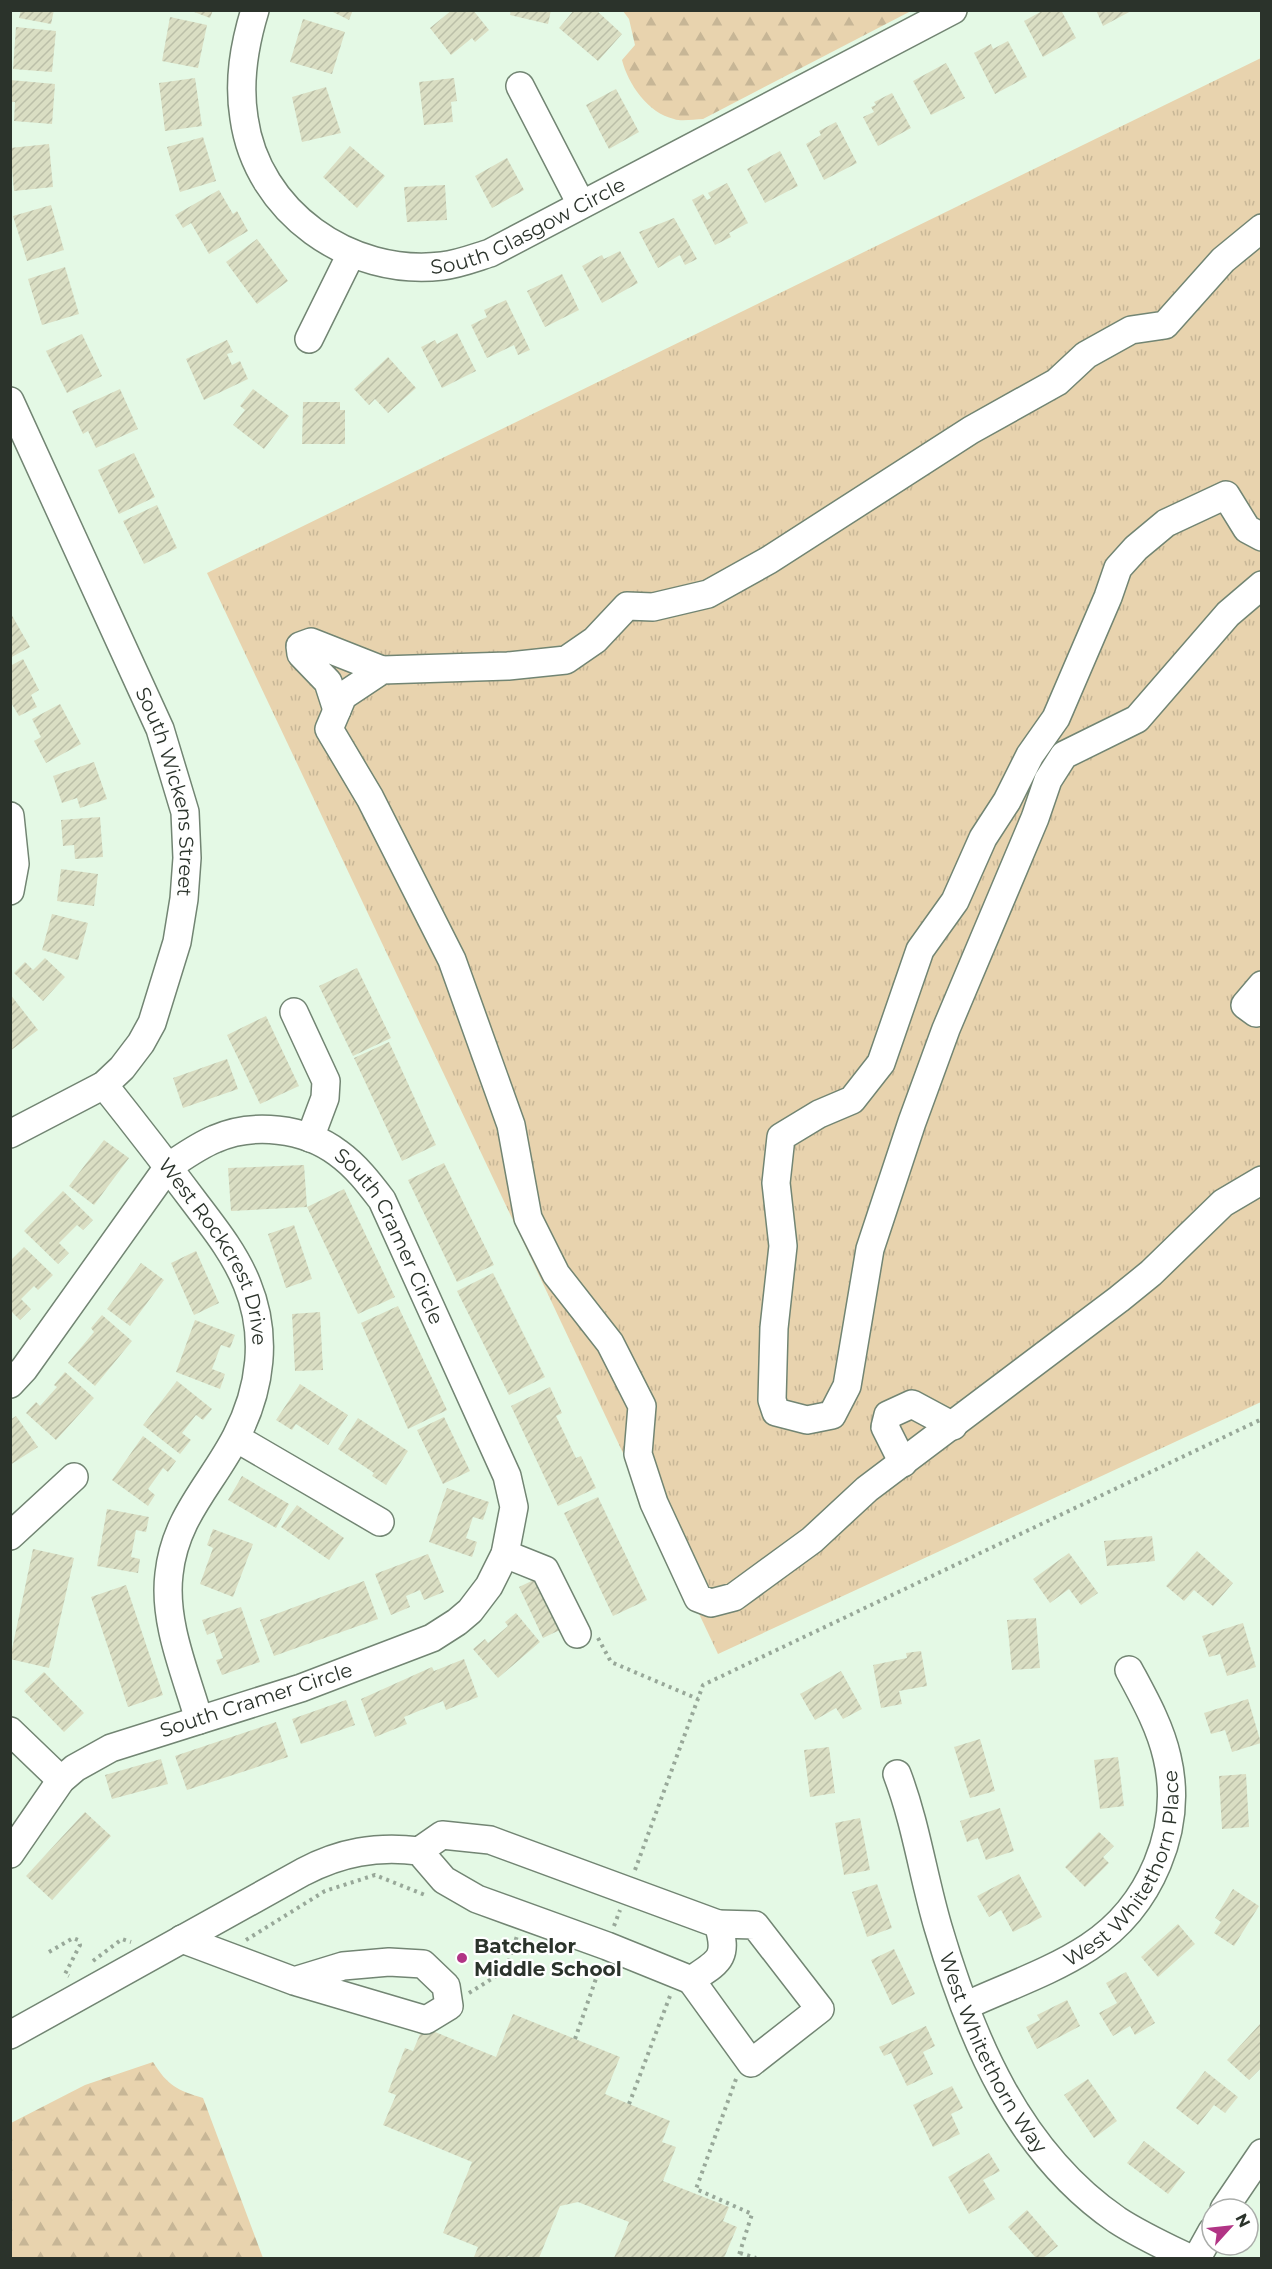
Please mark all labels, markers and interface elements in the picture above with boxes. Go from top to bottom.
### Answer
street label: South Glasgow Circle [429,172,629,279]
street label: South Wickens Street [130,683,199,898]
street label: South Cramer Circle [330,1143,449,1328]
street label: West Rockcrest Drive [153,1153,271,1346]
street label: South Cramer Circle [157,1658,355,1742]
street label: West Whitethorn Place [1059,1769,1183,1972]
place label: Batchelor Middle School [474,1934,622,1981]
street label: West Whitethorn Way [934,1949,1052,2158]
marker: Batchelor Middle School [455,1951,469,1965]
north arrow [1200,2197,1260,2257]
text: N [1232,2210,1254,2230]

